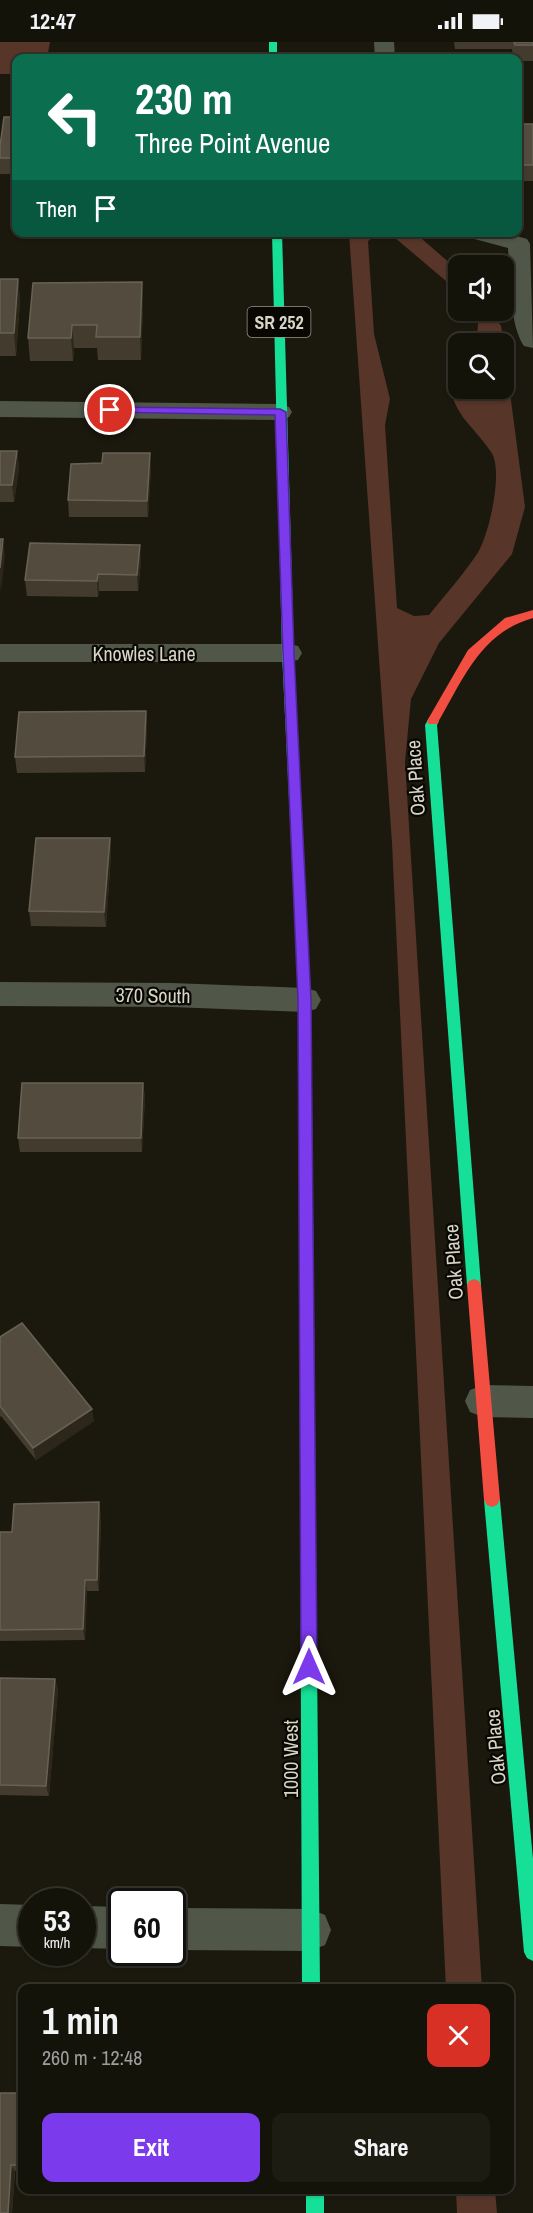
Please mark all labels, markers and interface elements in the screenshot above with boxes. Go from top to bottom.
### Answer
text: 12:47 [30,6,76,36]
text: 230 m [135,71,233,127]
icon: left [36,78,114,156]
text: Three Point Avenue [135,125,330,161]
icon: arrive [89,192,122,225]
text: Then [36,194,77,224]
map controls [448,255,514,399]
button: sound [448,255,514,321]
road number: SR 252 [248,307,310,337]
button: search [448,333,514,399]
pin [84,384,135,435]
icon: arrive [93,393,126,426]
street label: Knowles Lane [92,640,196,667]
street label: Oak Place [399,739,431,817]
street label: 370 South [115,981,191,1009]
street label: Oak Place [437,1223,469,1301]
position arrow [277,1635,341,1699]
street label: Oak Place [478,1708,512,1786]
street label: 1000 West [277,1720,304,1798]
speed limit sign: 60 [108,1888,186,1966]
text: 53 [43,1900,71,1940]
text: km/h [44,1932,70,1953]
text: 1 min [42,1997,119,2045]
button: close [427,2004,490,2067]
text: 260 m · 12:48 [42,2044,142,2071]
button: Exit [42,2113,260,2182]
button: Share [272,2113,490,2182]

